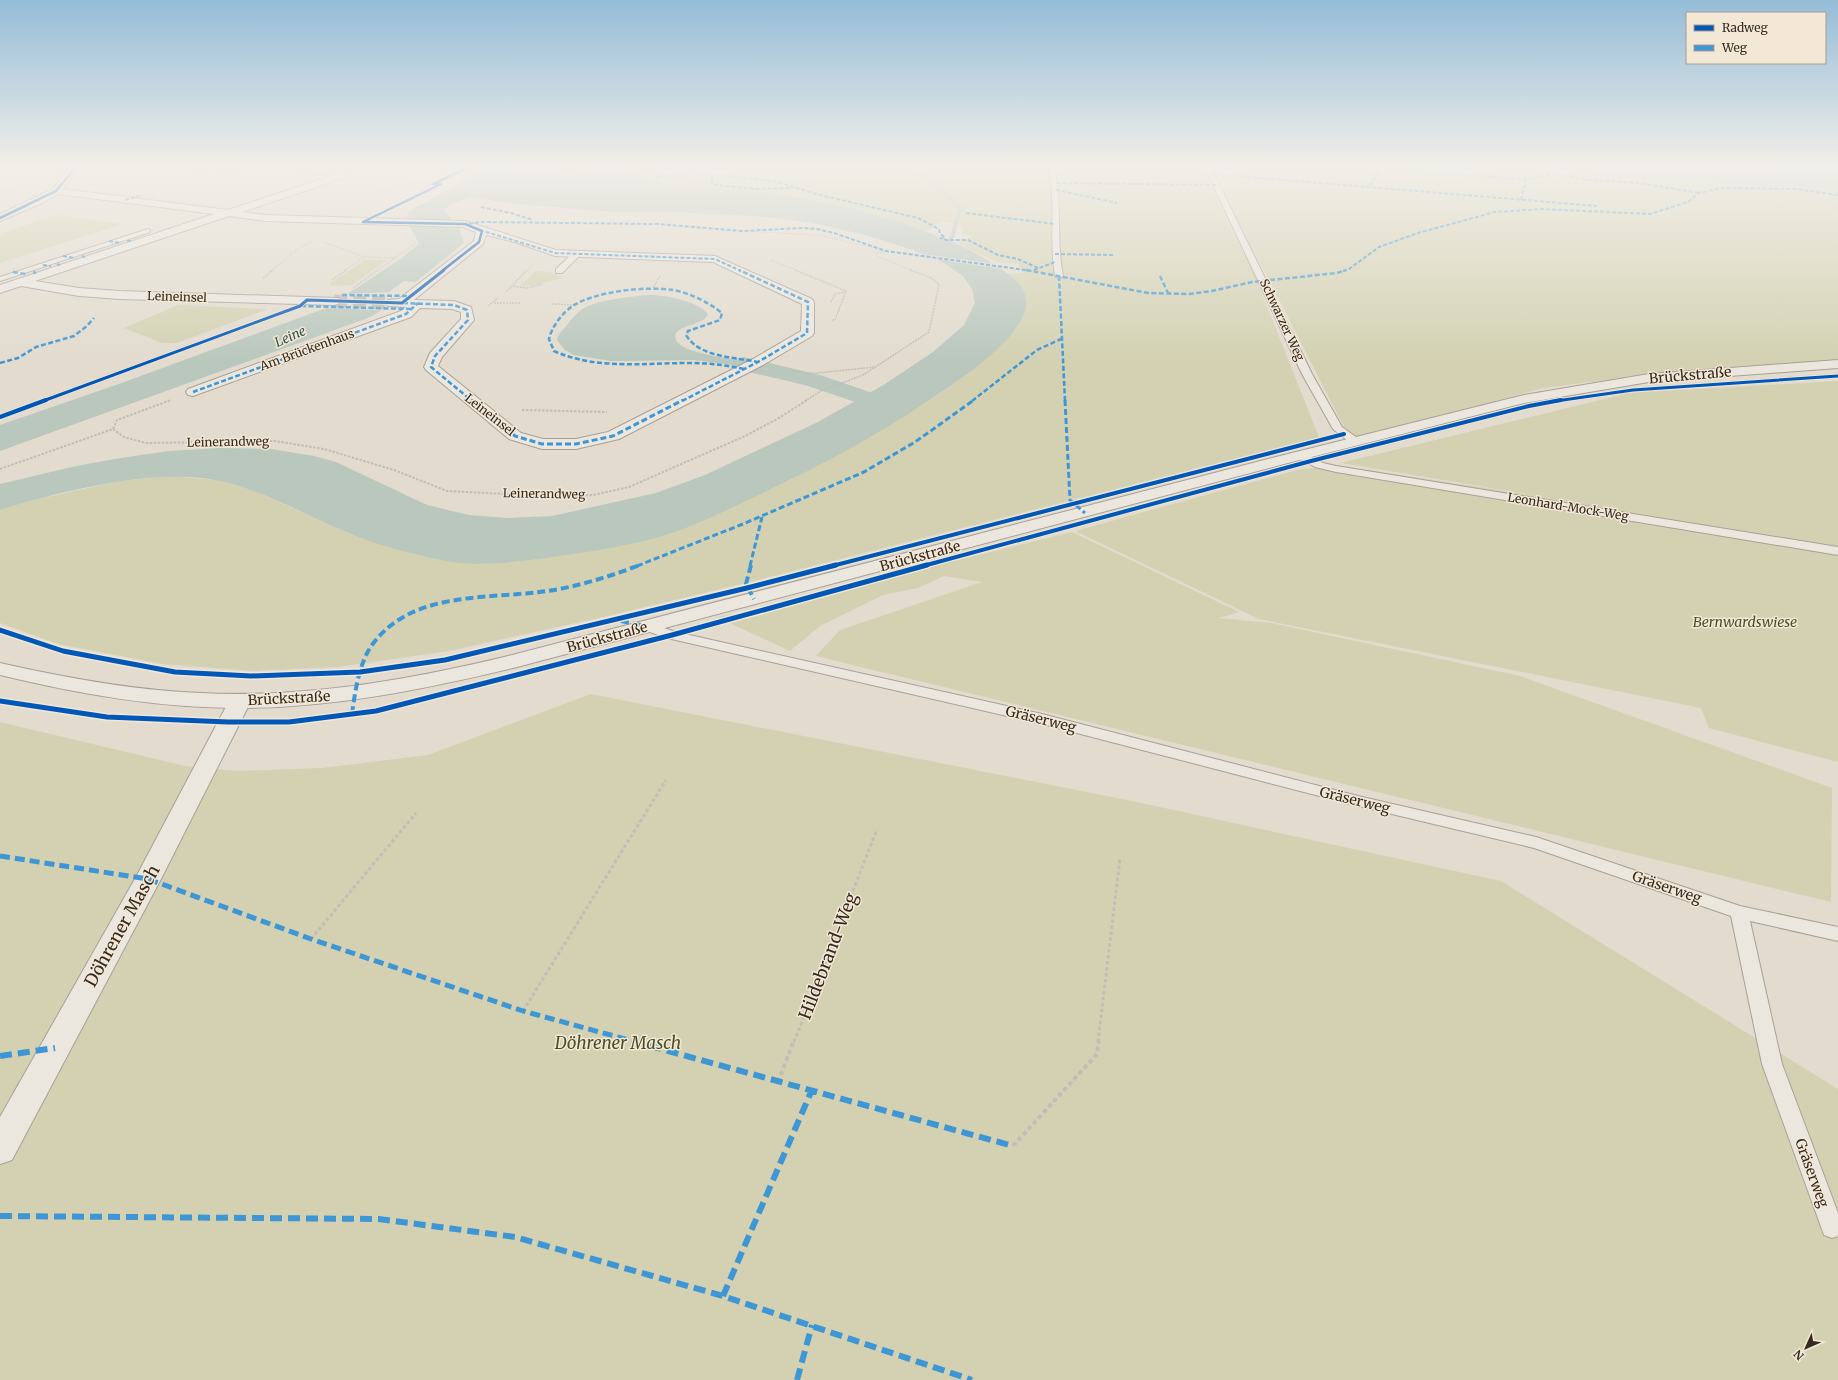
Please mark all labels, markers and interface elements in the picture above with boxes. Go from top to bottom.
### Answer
legend [1686,12,1826,64]
text: Radweg [1722,20,1768,35]
text: Weg [1721,40,1748,55]
street label: Schwarzer Weg [1257,276,1308,364]
street label: Leineinsel [147,288,207,305]
water label: Leine [272,322,309,351]
street label: Am Brückenhaus [257,325,356,374]
street label: Brückstraße [1648,362,1732,388]
street label: Leineinsel [462,390,519,439]
street label: Leinerandweg [187,433,270,450]
street label: Leinerandweg [503,485,586,502]
street label: Leonhard-Mock-Weg [1506,490,1630,524]
street label: Brückstraße [878,537,962,575]
park label: Bernwardswiese [1693,613,1797,631]
street label: Brückstraße [565,618,649,656]
street label: Brückstraße [247,687,331,709]
street label: Gräserweg [1004,702,1079,737]
street label: Gräserweg [1318,783,1393,818]
street label: Döhrener Masch [79,861,165,991]
street label: Gräserweg [1630,867,1704,907]
street label: Hildebrand-Weg [794,889,863,1023]
park label: Döhrener Masch [554,1032,681,1054]
street label: Gräserweg [1791,1136,1833,1210]
north arrow [1786,1328,1826,1368]
text: N [1791,1347,1807,1363]

